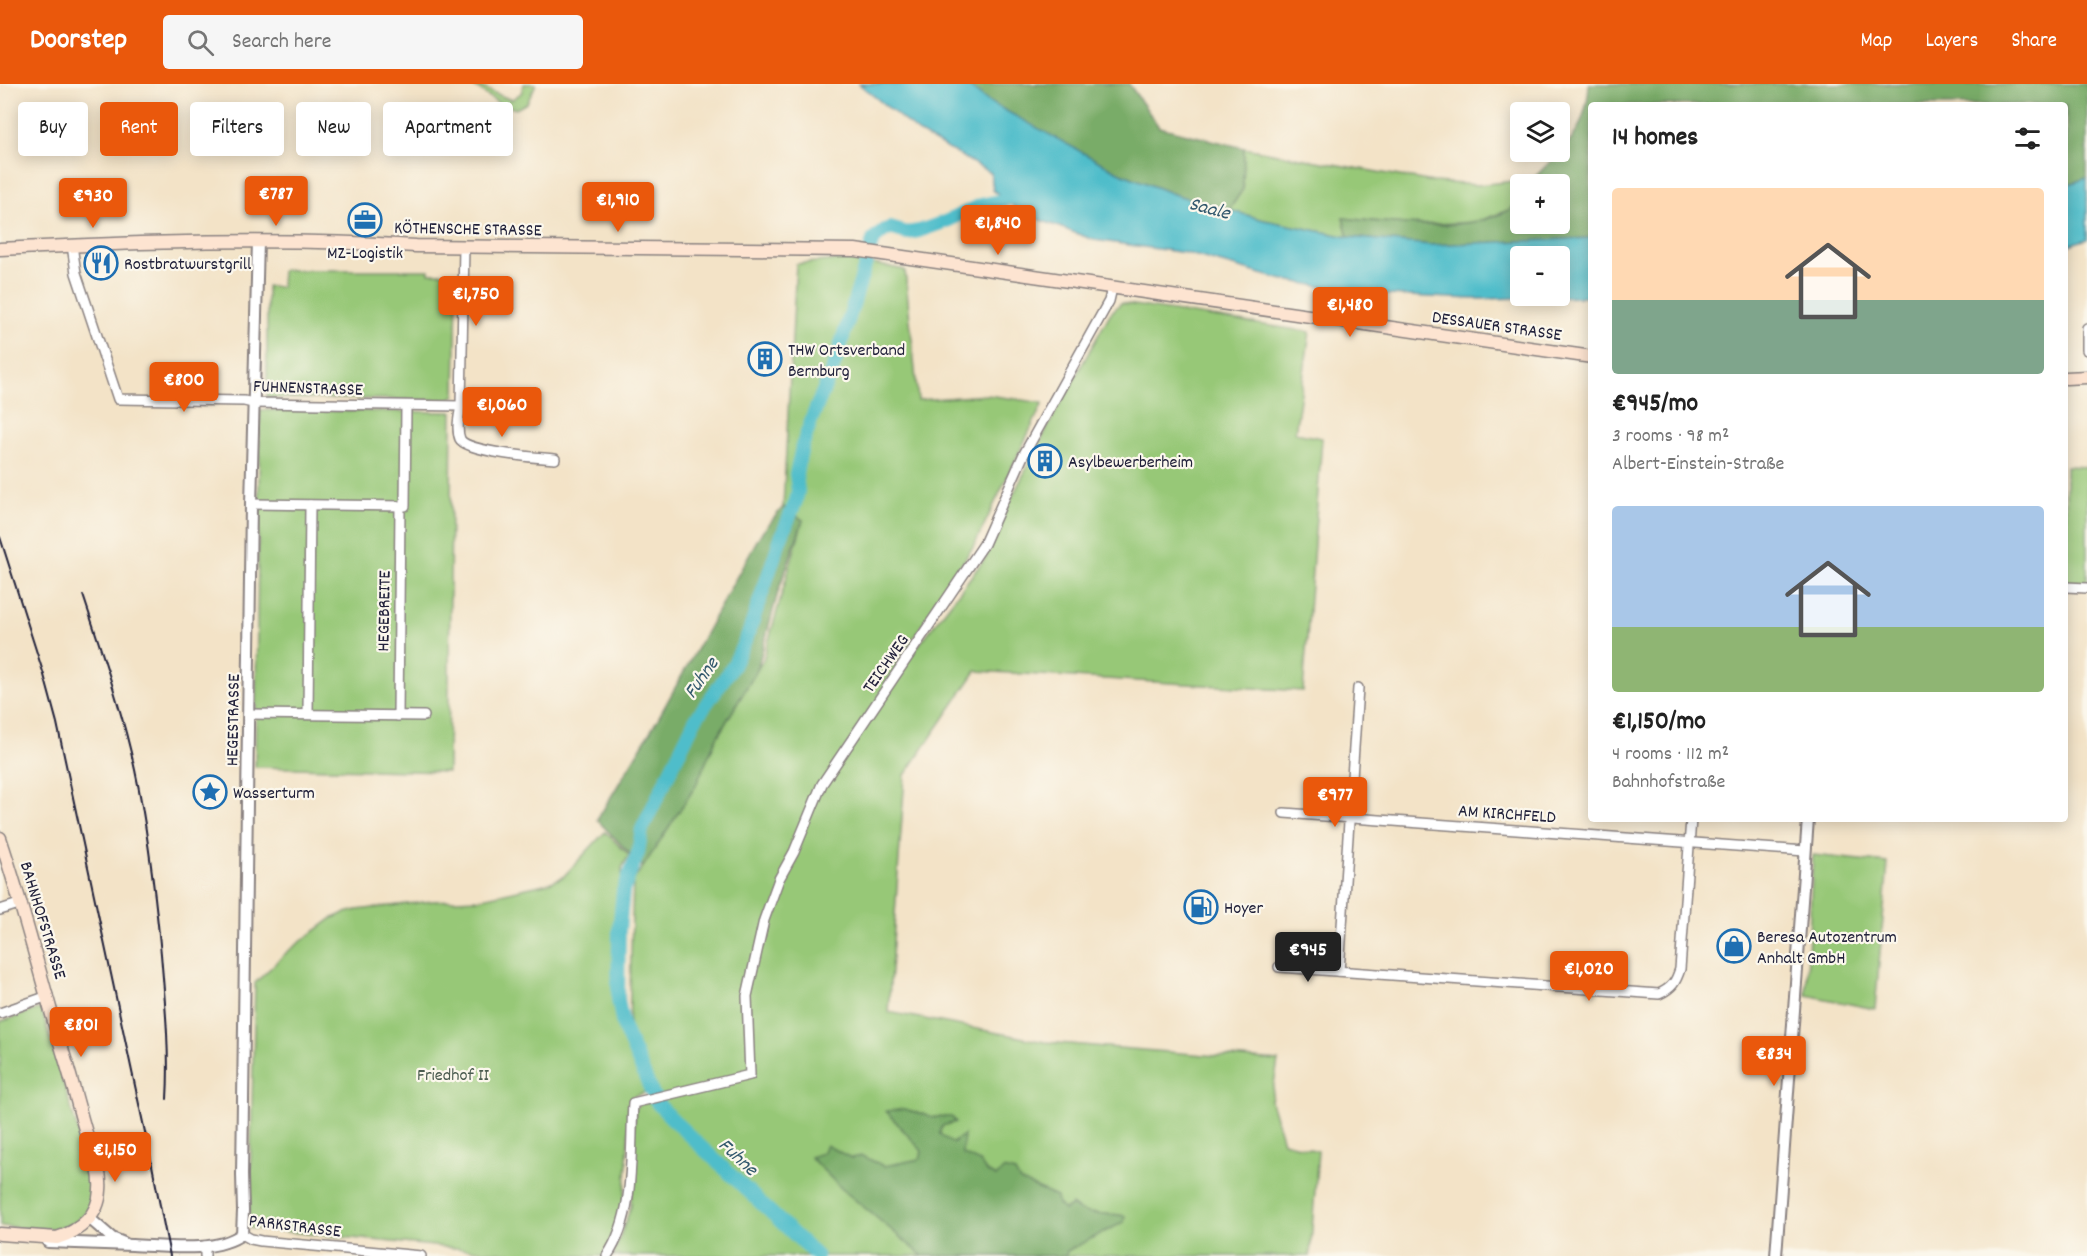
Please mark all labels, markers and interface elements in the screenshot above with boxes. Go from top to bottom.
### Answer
search box [163,15,583,69]
text: Doorstep [30,22,127,62]
icon: search [184,26,217,59]
text: Search here [232,27,332,58]
text: Map [1861,27,1892,57]
text: Layers [1925,27,1978,57]
text: Share [2011,27,2057,57]
chip: Buy [18,102,88,156]
chip: Rent [100,102,178,156]
chip: Filters [190,102,284,156]
chip: New [296,102,371,156]
chip: Apartment [383,102,513,156]
map controls [1510,102,1570,306]
button: layers [1510,102,1570,162]
text: 14 homes [1612,120,1698,157]
icon: filters [2011,122,2044,155]
button: + [1510,174,1570,234]
pin: €787 [240,176,312,227]
pin: €930 [57,178,129,229]
text: €787 [259,181,293,209]
pin: €1,910 [569,182,667,233]
text: €930 [73,183,113,211]
text: €1,910 [596,187,640,215]
water label: Saale [1186,191,1234,229]
office icon: MZ-Logistik [347,202,383,238]
pin: €1,840 [949,205,1047,256]
text: €1,840 [975,210,1021,238]
street label: KÖTHENSCHE STRASSE [394,217,542,244]
icon: home [1774,227,1882,335]
place label: MZ-Logistik [327,242,403,267]
restaurant icon: Rostbratwurstgrill [83,245,119,281]
button: − [1510,246,1570,306]
place label: Rostbratwurstgrill [124,253,252,278]
pin: €1,750 [427,276,525,327]
text: €1,750 [452,281,500,309]
pin: €1,480 [1301,287,1399,338]
text: €1,480 [1327,292,1373,320]
street label: DESSAUER STRASSE [1430,306,1563,349]
place label: THW Ortsverband Bernburg [788,339,905,385]
building icon: THW Ortsverband Bernburg [747,341,783,377]
pin: €800 [148,362,220,413]
text: €800 [164,367,204,395]
street label: FUHNENSTRASSE [253,375,363,404]
text: €945/mo [1612,386,1698,423]
pin: €1,060 [453,387,551,438]
text: €1,060 [477,392,527,420]
text: 3 rooms · 98 m² [1612,423,1729,451]
building icon: Asylbewerberheim [1027,443,1063,479]
place label: Asylbewerberheim [1068,451,1193,476]
text: Albert-Einstein-Straße [1612,451,1784,479]
icon: home [1774,545,1882,653]
street label: HEGEBREITE [372,570,399,652]
street label: TEICHWEG [858,630,916,699]
water label: Fuhne [678,651,727,705]
street label: HEGESTRASSE [221,674,248,766]
text: €1,150/mo [1612,704,1706,741]
text: 4 rooms · 112 m² [1612,741,1729,769]
text: Bahnhofstraße [1612,769,1725,797]
place icon: Wasserturm [192,774,228,810]
pin: €977 [1299,777,1371,828]
place label: Wasserturm [233,782,315,807]
text: €977 [1317,782,1353,810]
street label: AM KIRCHFELD [1457,800,1557,831]
street label: BAHNHOFSTRASSE [12,859,71,983]
fuel station icon: Hoyer [1183,889,1219,925]
place label: Hoyer [1224,897,1263,922]
place label: Beresa Autozentrum Anhalt GmbH [1757,926,1897,972]
shop icon: Beresa Autozentrum Anhalt GmbH [1716,928,1752,964]
pin: €945 [1272,932,1344,983]
text: €945 [1289,937,1327,965]
pin: €1,020 [1540,951,1638,1002]
text: €1,020 [1564,956,1614,984]
pin: €801 [45,1007,117,1058]
text: €801 [64,1012,98,1040]
pin: €834 [1738,1036,1810,1087]
text: €834 [1756,1041,1792,1069]
park label: Friedhof II [417,1064,490,1089]
pin: €1,150 [66,1132,164,1183]
water label: Fuhne [711,1133,764,1185]
text: €1,150 [93,1137,137,1165]
street label: PARKSTRASSE [247,1209,342,1246]

